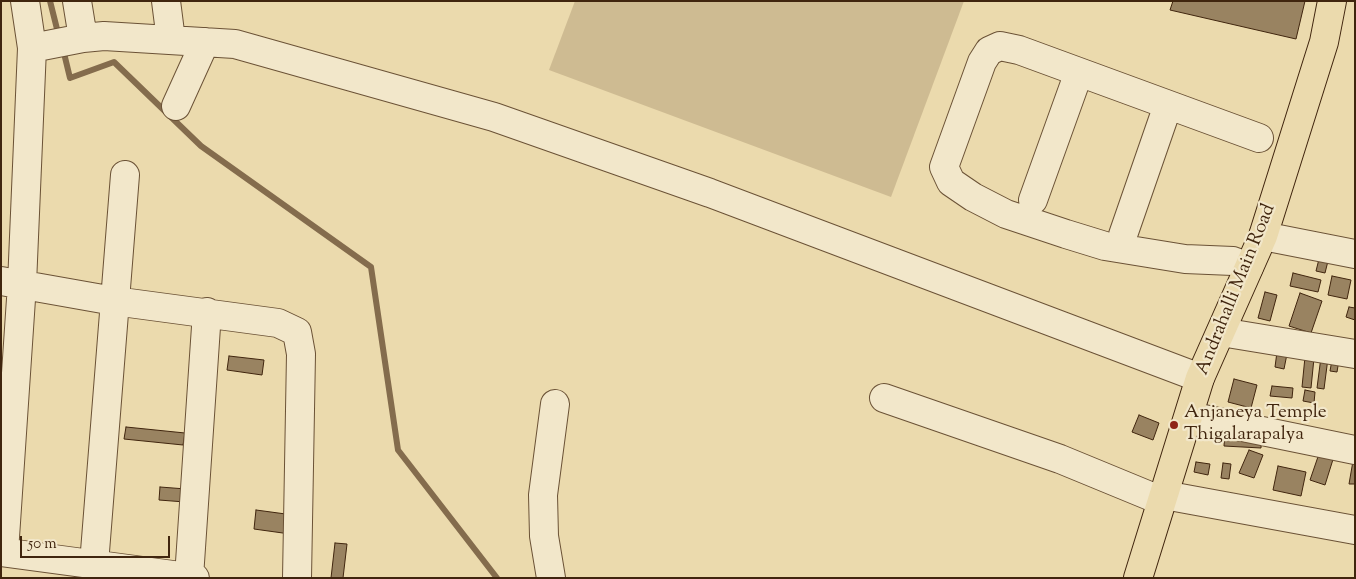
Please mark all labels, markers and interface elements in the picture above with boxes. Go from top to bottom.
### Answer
street label: Andrahalli Main Road [1192,201,1282,379]
place label: Anjaneya Temple Thigalarapalya [1184,403,1327,447]
marker: Anjaneya Temple Thigalarapalya [1168,419,1180,431]
scale bar [22,526,172,558]
text: 50 m [28,534,57,555]

